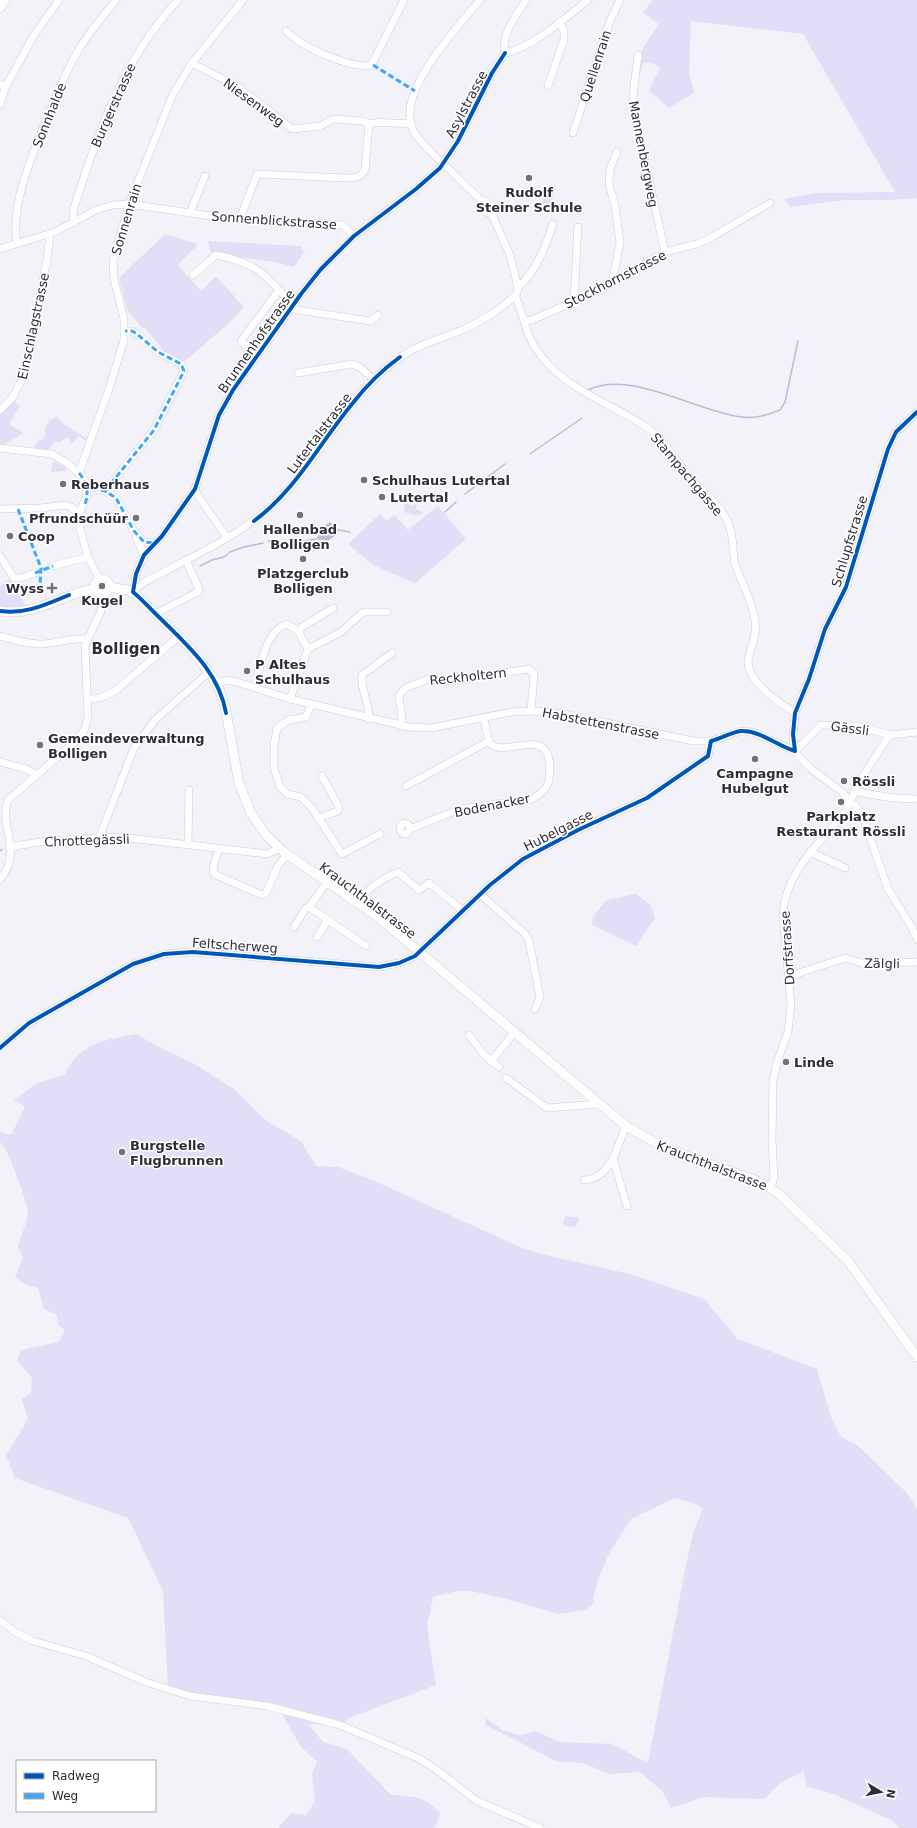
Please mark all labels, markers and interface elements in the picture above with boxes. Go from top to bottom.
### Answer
street label: Quellenrain [577,28,614,104]
street label: Burgerstrasse [88,61,139,150]
street label: Asylstrasse [443,68,490,140]
street label: Niesenweg [220,75,287,129]
street label: Sonnhalde [30,80,69,150]
street label: Mannenbergweg [626,99,661,209]
marker: Rudolf Steiner Schule [524,173,534,183]
street label: Sonnenrain [108,182,144,257]
place label: Rudolf Steiner Schule [476,185,583,215]
street label: Sonnenblickstrasse [211,209,337,232]
street label: Stockhornstrasse [562,247,669,312]
street label: Einschlagstrasse [15,271,52,381]
street label: Brunnenhofstrasse [215,287,298,396]
street label: Lutertalstrasse [284,390,355,477]
street label: Stampachgasse [648,430,726,519]
place label: Schulhaus Lutertal [372,473,510,488]
marker: Schulhaus Lutertal [359,475,369,485]
place label: Reberhaus [71,477,150,492]
marker: Reberhaus [58,479,68,489]
place label: Lutertal [390,490,448,505]
marker: Lutertal [377,492,387,502]
street label: Schlupfstrasse [828,494,871,589]
marker: Hallenbad Bolligen [295,510,305,520]
place label: Pfrundschüür [29,511,129,526]
marker: Pfrundschüür [131,513,141,523]
place label: Hallenbad Bolligen [263,522,337,552]
place label: Coop [18,529,55,544]
marker: Coop [5,531,15,541]
marker: Platzgerclub Bolligen [298,554,308,564]
place label: Platzgerclub Bolligen [257,566,349,596]
place label: Wyss [6,581,44,596]
marker: Kugel [97,581,107,591]
marker: Wyss [47,583,57,593]
place label: Kugel [81,593,123,608]
district label: Bolligen [92,640,160,658]
place label: P Altes Schulhaus [255,657,330,687]
street label: Reckholtern [429,665,507,688]
marker: P Altes Schulhaus [242,666,252,676]
street label: Habstettenstrasse [541,705,661,742]
street label: Gässli [830,719,870,738]
place label: Gemeindeverwaltung Bolligen [48,731,205,761]
marker: Gemeindeverwaltung Bolligen [35,740,45,750]
marker: Campagne Hubelgut [750,754,760,764]
place label: Campagne Hubelgut [716,766,794,796]
place label: Rössli [852,774,895,789]
marker: Rössli [839,776,849,786]
street label: Bodenacker [453,791,532,820]
marker: Parkplatz Restaurant Rössli [836,797,846,807]
street label: Hubelgasse [521,807,595,854]
place label: Parkplatz Restaurant Rössli [776,809,906,839]
street label: Chrottegässli [44,832,130,849]
street label: Krauchthalstrasse [316,859,419,942]
street label: Dorfstrasse [777,910,798,986]
street label: Feltscherweg [192,935,278,956]
street label: Zälgli [864,956,900,971]
place label: Linde [794,1055,834,1070]
marker: Linde [781,1057,791,1067]
street label: Krauchthalstrasse [654,1137,769,1193]
place label: Burgstelle Flugbrunnen [130,1138,223,1168]
marker: Burgstelle Flugbrunnen [117,1147,127,1157]
legend [16,1760,156,1812]
text: Radweg [52,1769,100,1783]
north arrow [861,1772,901,1812]
text: N [883,1788,898,1799]
text: Weg [52,1789,78,1803]

